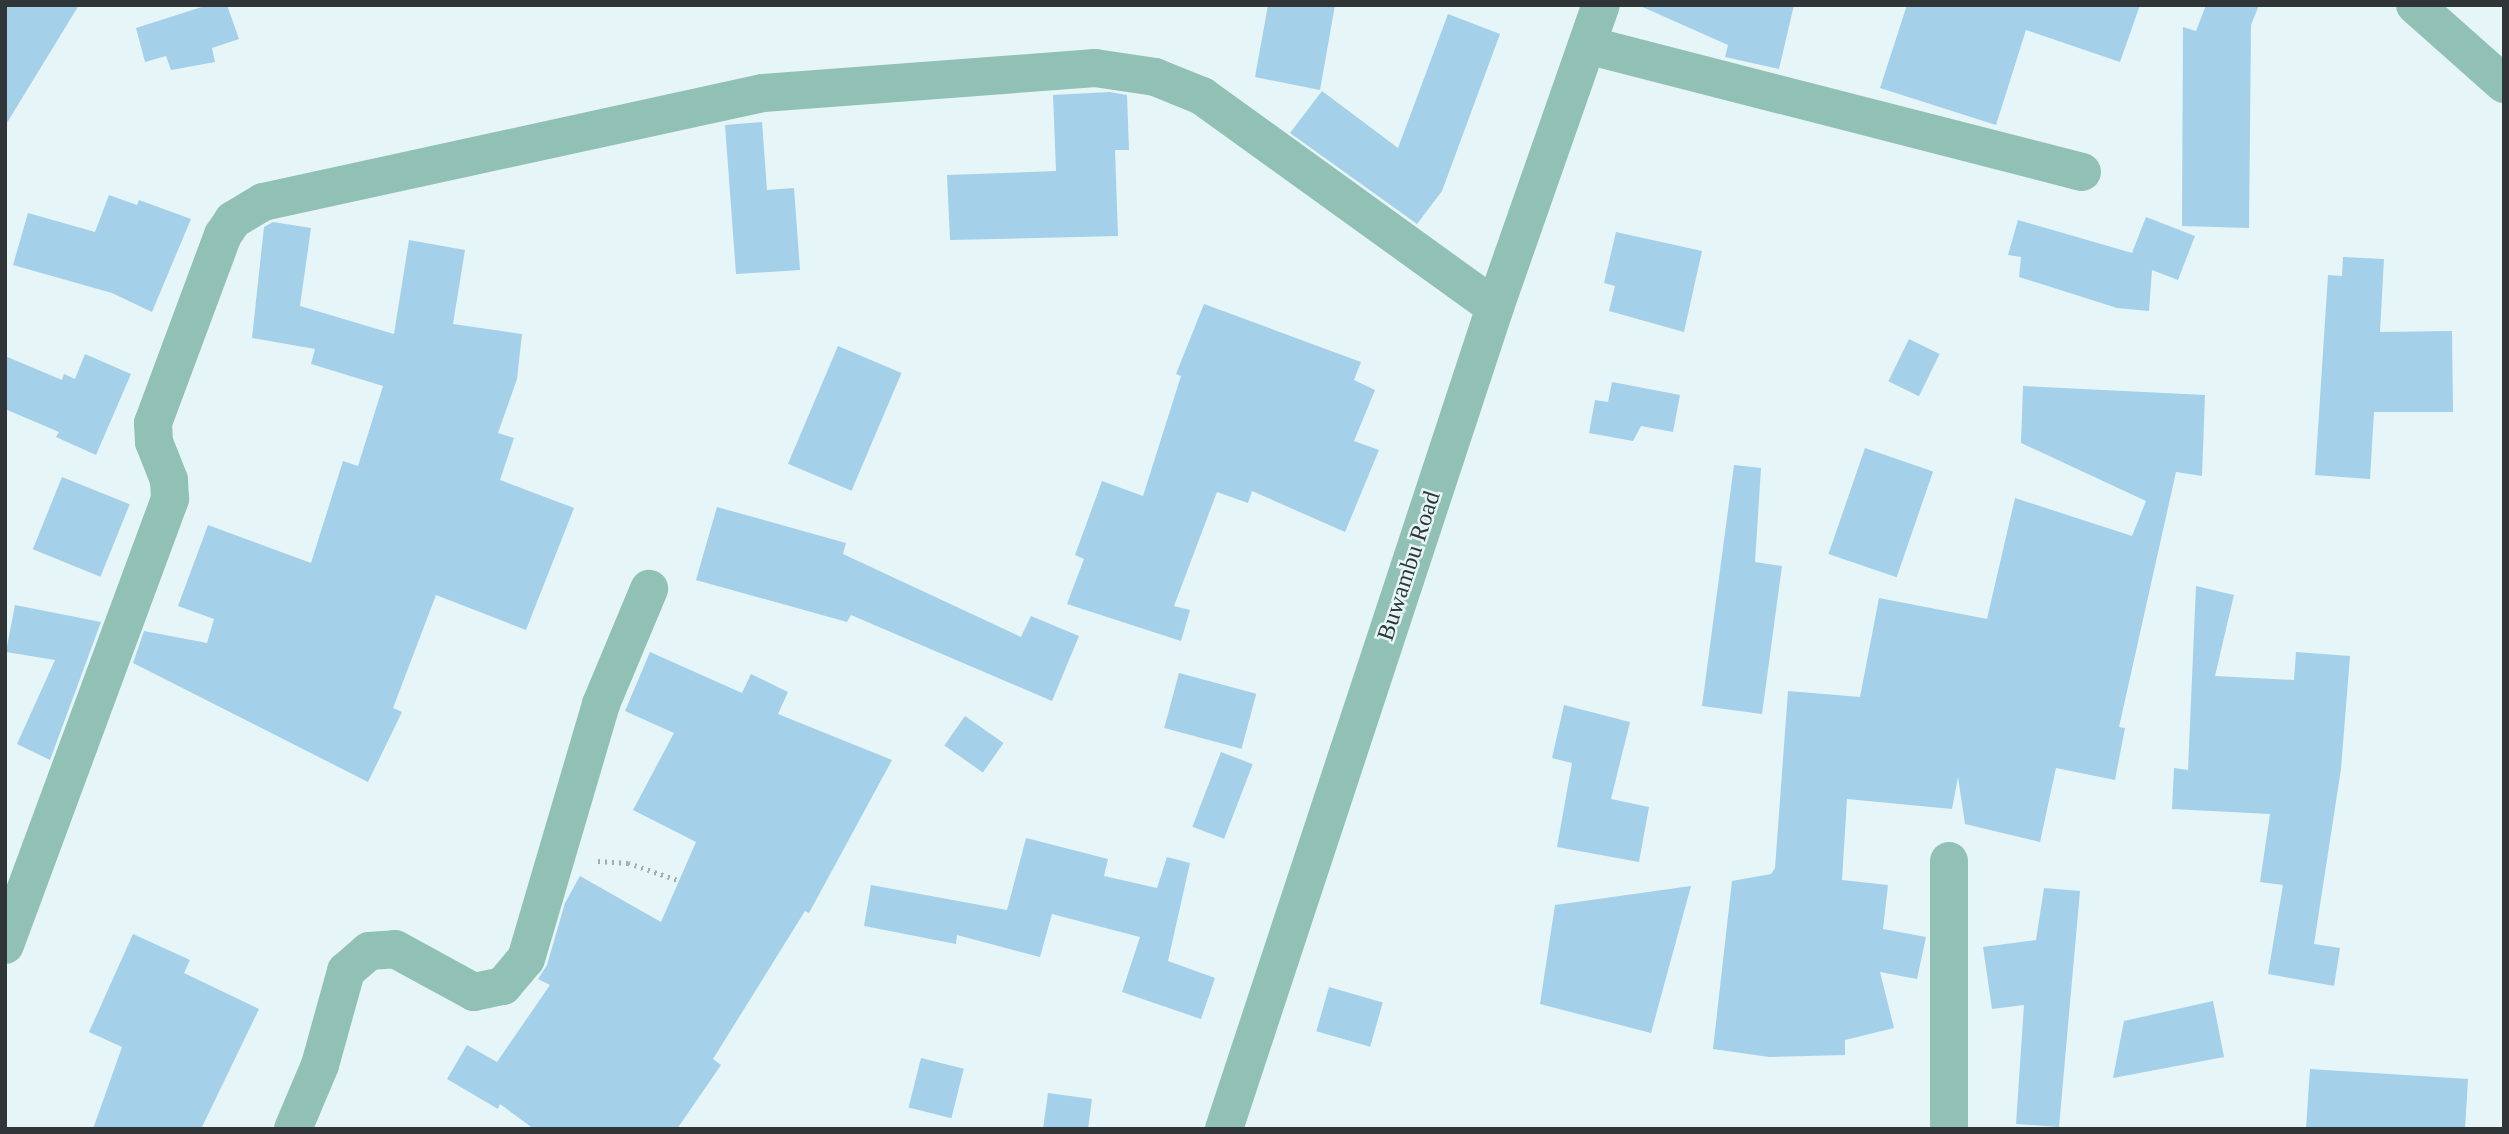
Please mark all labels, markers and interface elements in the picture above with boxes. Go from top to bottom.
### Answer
street label: Buwambu Road [1371,488,1447,644]

